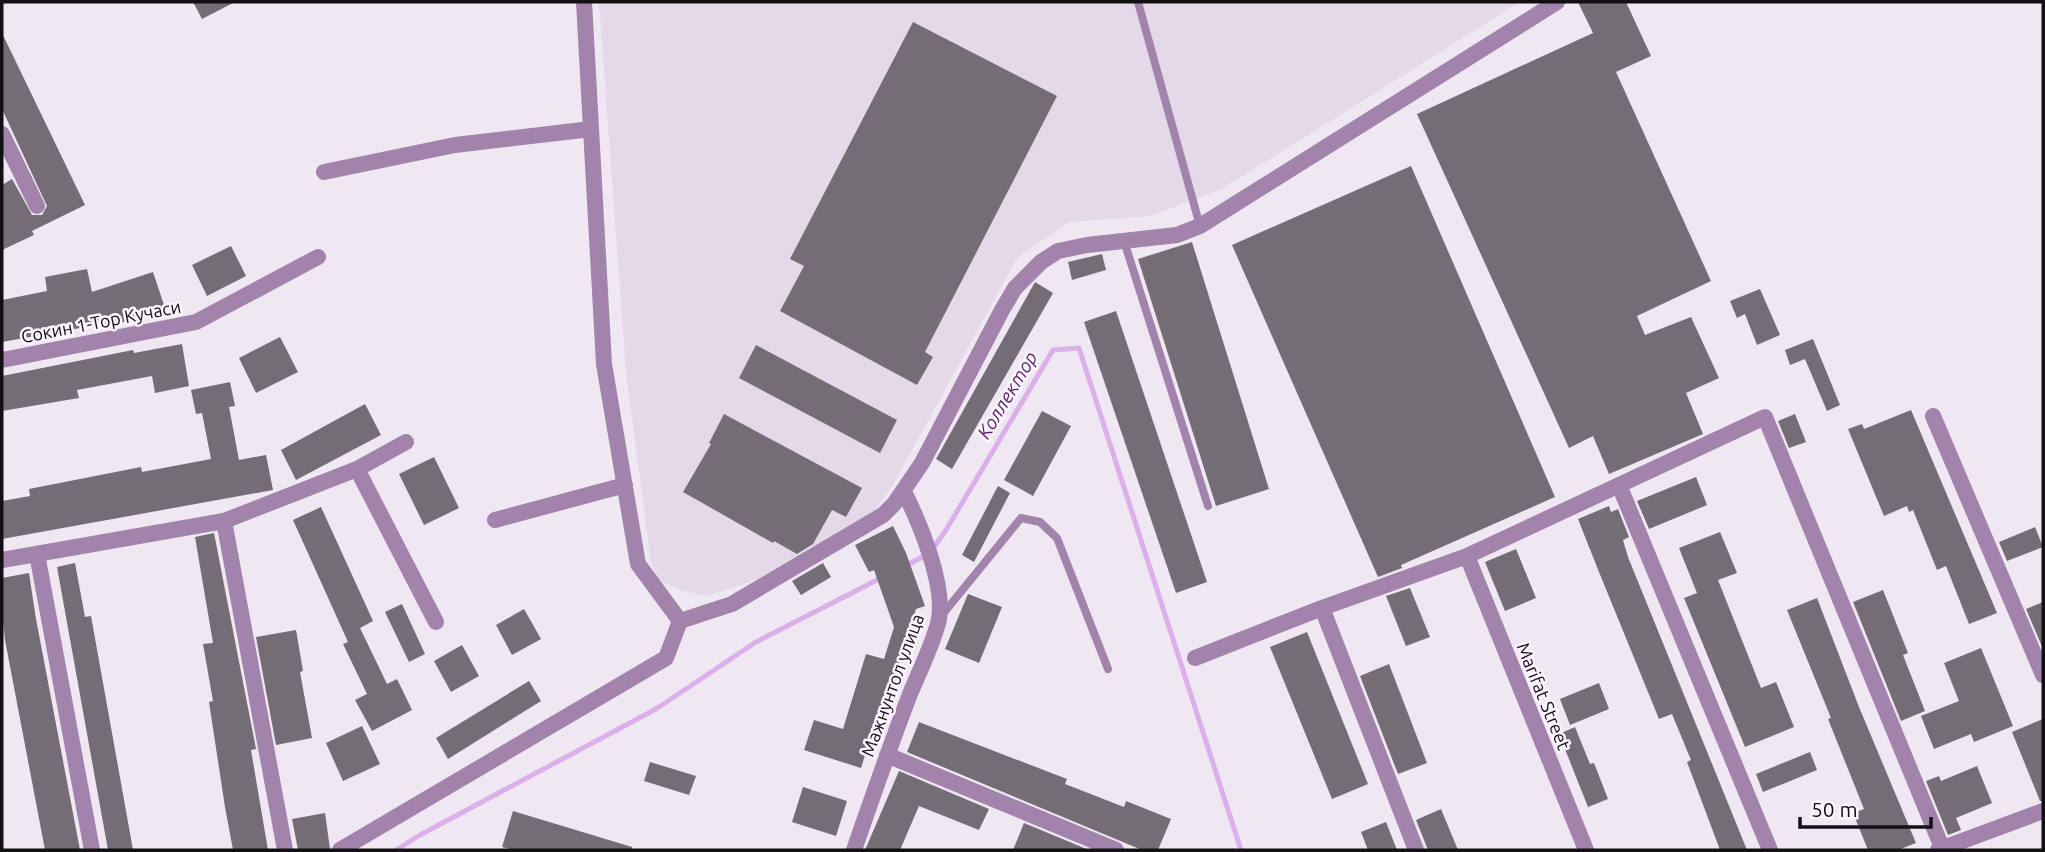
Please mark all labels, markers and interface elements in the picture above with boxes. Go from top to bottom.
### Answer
street label: Сокин 1-Тор Kучаси [19,296,183,346]
water label: Коллектор [972,347,1042,443]
street label: Мажнунтол улица [857,611,927,759]
street label: Marifat Street [1513,640,1575,752]
scale bar [1800,786,1931,830]
text: 50 m [1811,797,1858,821]

